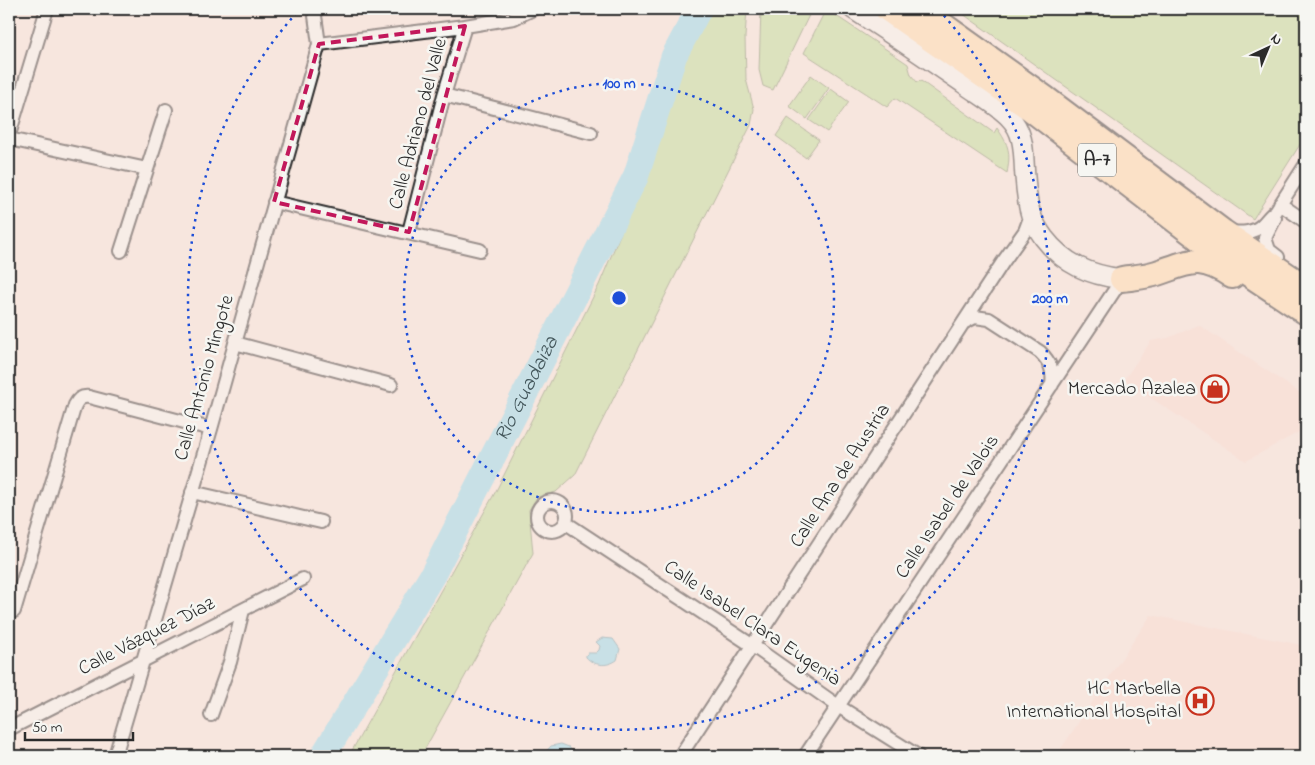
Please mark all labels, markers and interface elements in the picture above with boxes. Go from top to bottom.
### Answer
north arrow [1242,22,1292,72]
text: N [1265,29,1287,51]
street label: Calle Adriano del Valle [382,35,456,213]
text: 100 m [602,73,636,95]
road number: A-7 [1078,144,1116,176]
text: 200 m [1031,288,1068,310]
centre of rings [610,289,628,307]
street label: Calle Antonio Mingote [167,292,244,465]
water label: Rio Guadaiza [488,331,567,447]
shop icon: Mercado Azalea [1200,374,1230,404]
place label: Mercado Azalea [1068,375,1196,404]
street label: Calle Ana de Austria [783,398,899,554]
street label: Calle Isabel de Valois [889,429,1007,585]
street label: Calle Isabel Clara Eugenia [657,554,847,695]
street label: Calle Vázquez Díaz [74,590,221,684]
place label: HC Marbella International Hospital [1007,675,1181,727]
hospital icon: HC Marbella International Hospital [1185,686,1215,716]
scale bar [25,710,132,742]
text: 50 m [32,717,63,739]

